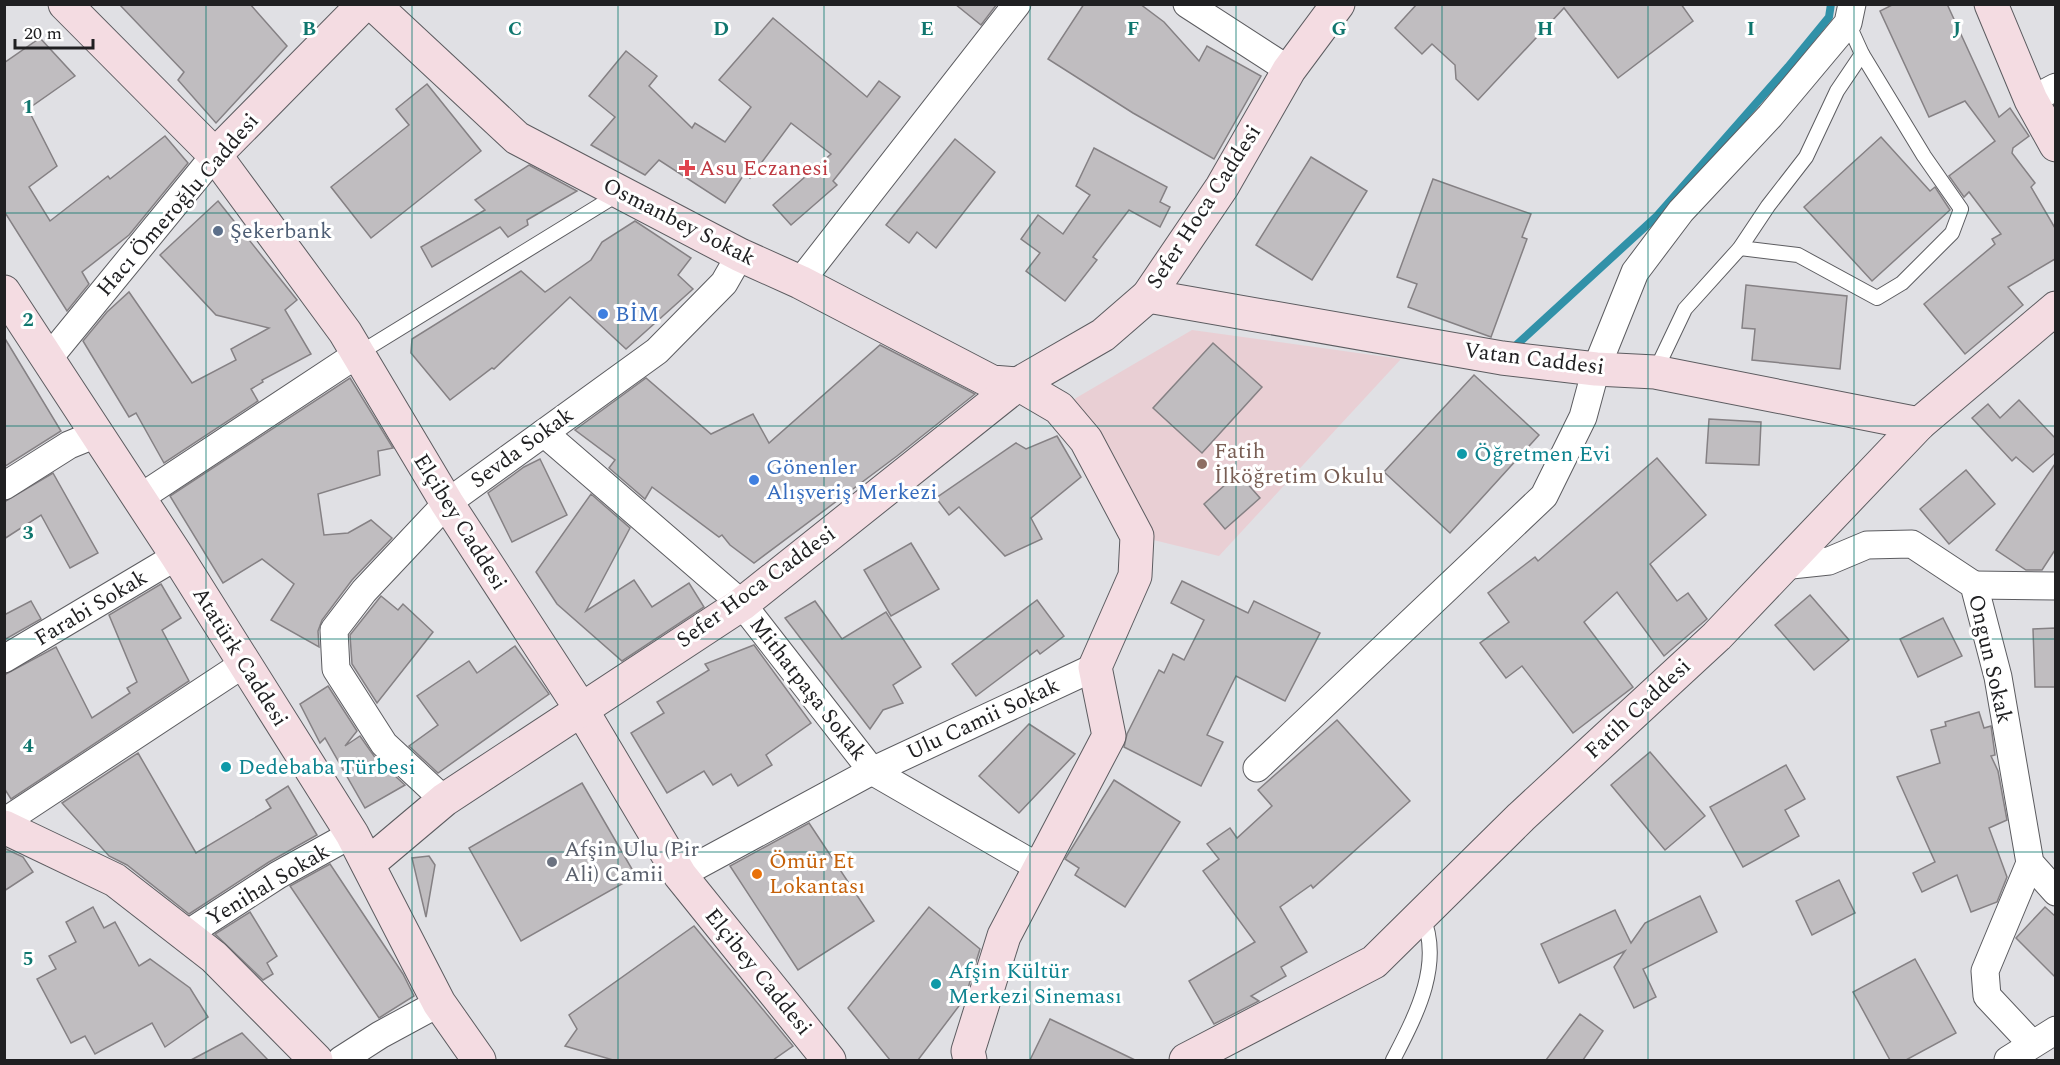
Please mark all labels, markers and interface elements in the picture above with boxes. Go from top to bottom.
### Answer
scale bar [15,12,93,50]
text: B [302,14,316,44]
text: C [508,14,522,44]
text: D [713,14,729,44]
text: E [920,14,934,44]
text: F [1127,14,1139,44]
text: G [1331,14,1347,44]
text: H [1537,14,1553,44]
text: I [1747,14,1755,44]
text: J [1953,14,1961,44]
text: 20 m [24,20,62,47]
text: 1 [22,92,34,122]
street label: Hacı Ömeroğlu Caddesi [89,106,267,304]
street label: Sefer Hoca Caddesi [1138,118,1270,296]
place label: Asu Eczanesi [699,152,829,185]
marker: Asu Eczanesi [680,161,694,175]
street label: Osmanbey Sokak [597,169,761,275]
place label: Şekerbank [230,215,332,248]
marker: Şekerbank [211,224,225,238]
place label: BİM [615,298,659,331]
text: 2 [22,305,34,335]
marker: BİM [596,307,610,321]
street label: Vatan Caddesi [1462,334,1606,384]
street label: Sevda Sokak [463,399,581,497]
place label: Fatih İlköğretim Okulu [1214,435,1384,493]
place label: Öğretmen Evi [1474,438,1611,471]
street label: Elçibey Caddesi [405,447,515,597]
marker: Öğretmen Evi [1455,447,1469,461]
place label: Gönenler Alışveriş Merkezi [766,451,937,509]
marker: Fatih İlköğretim Okulu [1195,457,1209,471]
marker: Gönenler Alışveriş Merkezi [747,473,761,487]
text: 3 [22,518,34,548]
street label: Sefer Hoca Caddesi [669,518,843,656]
street label: Farabi Sokak [28,561,154,655]
street label: Atatürk Caddesi [184,581,296,733]
street label: Ongun Sokak [1959,591,2021,727]
street label: Mithatpaşa Sokak [741,610,875,768]
street label: Fatih Caddesi [1577,651,1699,767]
street label: Ulu Camii Sokak [901,669,1065,769]
text: 4 [22,731,34,761]
place label: Dedebaba Türbesi [238,751,416,784]
marker: Dedebaba Türbesi [219,760,233,774]
place label: Afşin Ulu (Pir Ali) Camii [564,833,700,891]
street label: Yenihal Sokak [200,835,336,935]
place label: Ömür Et Lokantası [769,845,865,903]
marker: Afşin Ulu (Pir Ali) Camii [545,855,559,869]
marker: Ömür Et Lokantası [750,867,764,881]
street label: Elçibey Caddesi [696,901,820,1043]
text: 5 [22,944,34,974]
place label: Afşin Kültür Merkezi Sineması [948,955,1122,1013]
marker: Afşin Kültür Merkezi Sineması [929,977,943,991]

